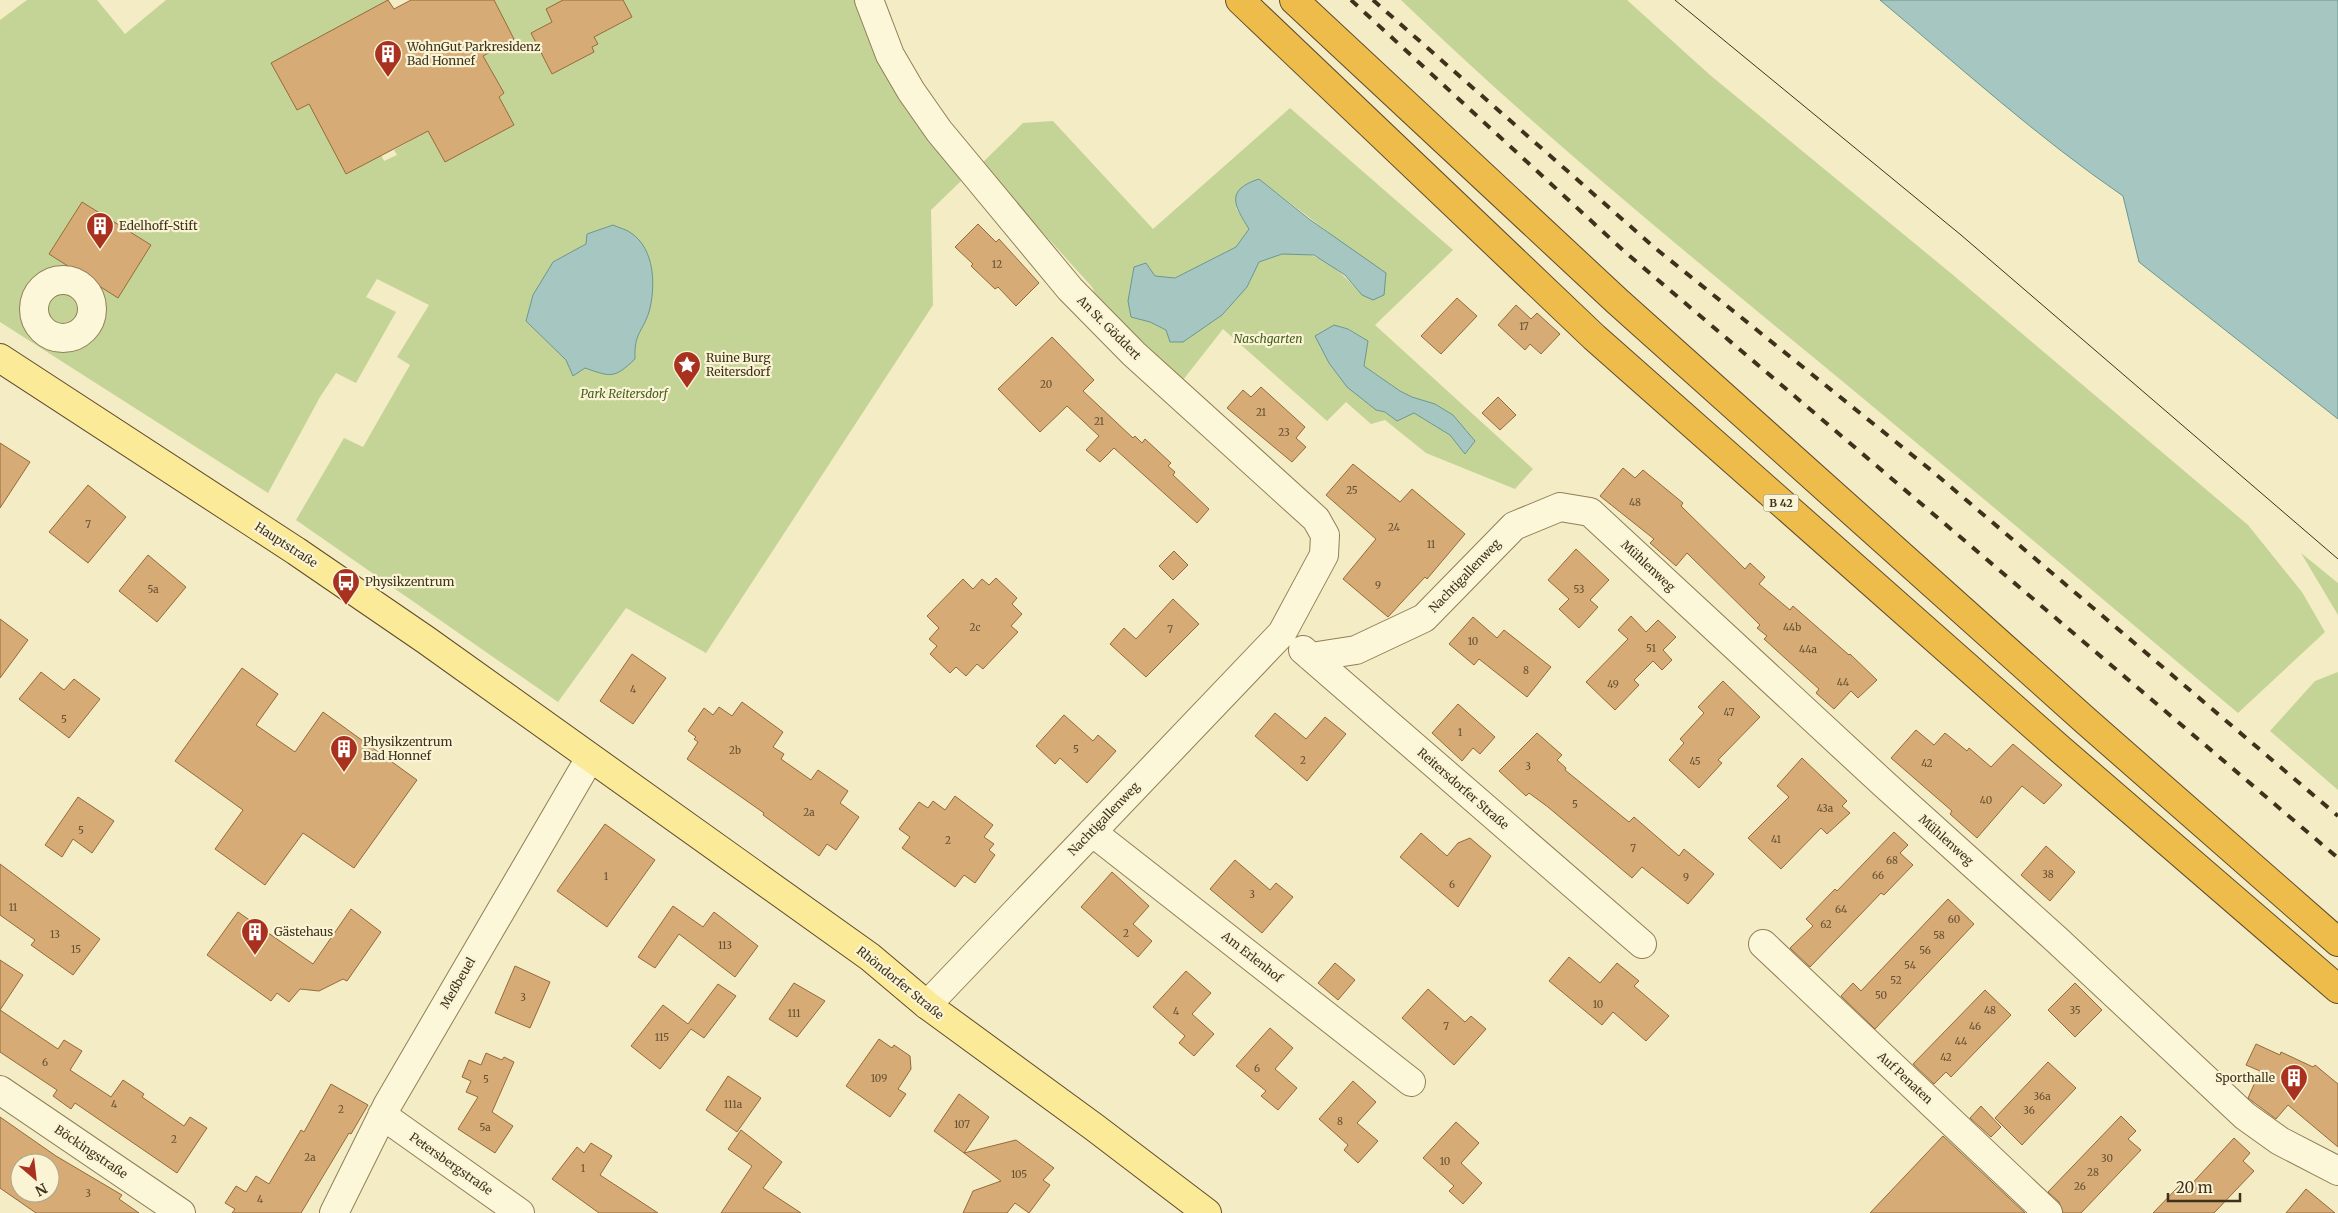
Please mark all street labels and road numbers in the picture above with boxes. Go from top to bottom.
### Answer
street label: An St. Göddert [1074,292,1145,363]
road number: B 42 [1764,494,1798,512]
street label: Hauptstraße [252,519,321,570]
street label: Nachtigallenweg [1426,535,1504,616]
street label: Mühlenweg [1618,537,1679,595]
street label: Reitersdorfer Straße [1414,745,1512,832]
street label: Nachtigallenweg [1065,778,1143,859]
street label: Mühlenweg [1916,811,1977,869]
street label: Am Erlenhof [1218,928,1286,985]
street label: Rhöndorfer Straße [854,943,947,1022]
street label: Meßbeuel [437,954,478,1011]
street label: Auf Penaten [1874,1048,1936,1107]
street label: Böckingstraße [52,1122,131,1182]
street label: Petersbergstraße [407,1129,496,1198]

